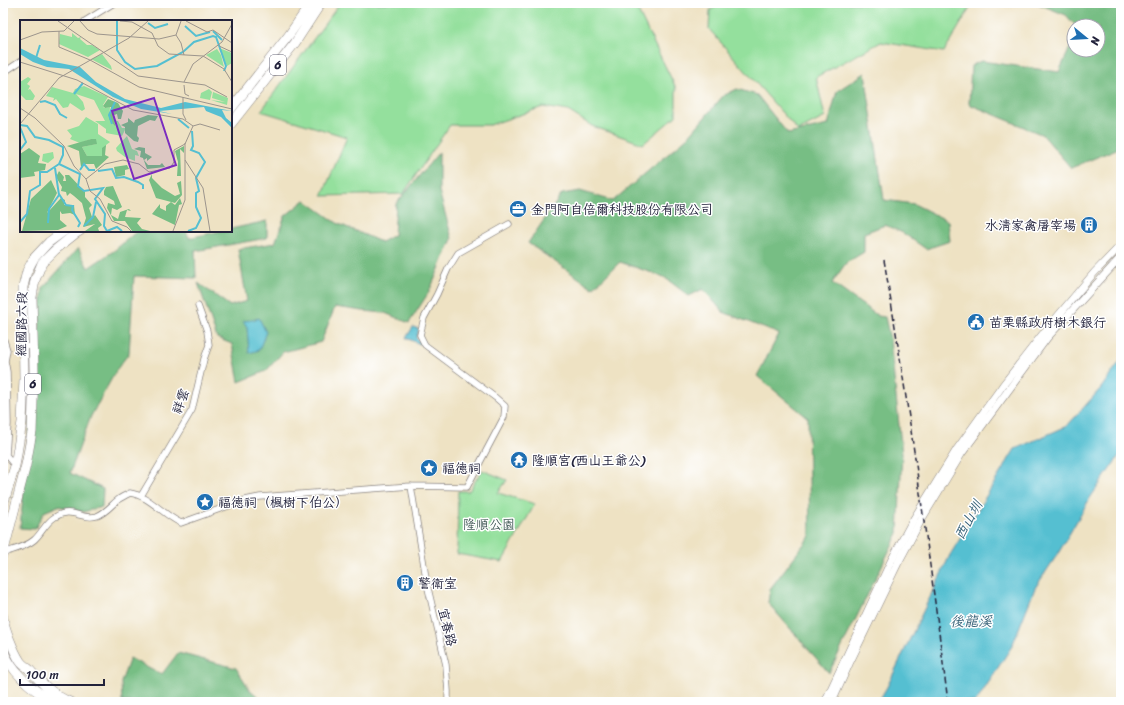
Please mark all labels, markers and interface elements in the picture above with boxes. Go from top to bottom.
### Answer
north arrow [1066,18,1106,58]
inset map [20,20,232,232]
text: N [1085,33,1106,48]
road number: 6 [270,55,286,75]
place label: 金門阿自倍爾科技股份有限公司 [531,198,713,221]
office icon: 金門阿自倍爾科技股份有限公司 [508,199,528,219]
place label: 水清家禽屠宰場 [985,214,1076,237]
building icon: 水清家禽屠宰場 [1079,215,1099,235]
street label: 經國路六段 [9,291,34,357]
place label: 苗栗縣政府樹木銀行 [989,311,1106,334]
public building icon: 苗栗縣政府樹木銀行 [966,312,986,332]
road number: 6 [25,374,41,394]
street label: 祥雲 [165,385,196,417]
place label: 隆順宮(西山王爺公) [532,449,647,472]
temple icon: 隆順宮(西山王爺公) [509,450,529,470]
place label: 福德祠 [442,457,481,480]
place icon: 福德祠 [419,458,439,478]
place label: 福德祠（楓樹下伯公） [218,491,348,514]
place icon: 福德祠（楓樹下伯公） [195,492,215,512]
water label: 西山圳 [947,494,991,545]
park label: 隆順公園 [463,513,515,536]
place label: 警衛室 [418,572,457,595]
building icon: 警衛室 [395,573,415,593]
street label: 宜春路 [432,605,463,649]
water label: 後龍溪 [950,609,993,634]
scale bar [20,661,104,687]
text: 100 m [26,664,59,686]

